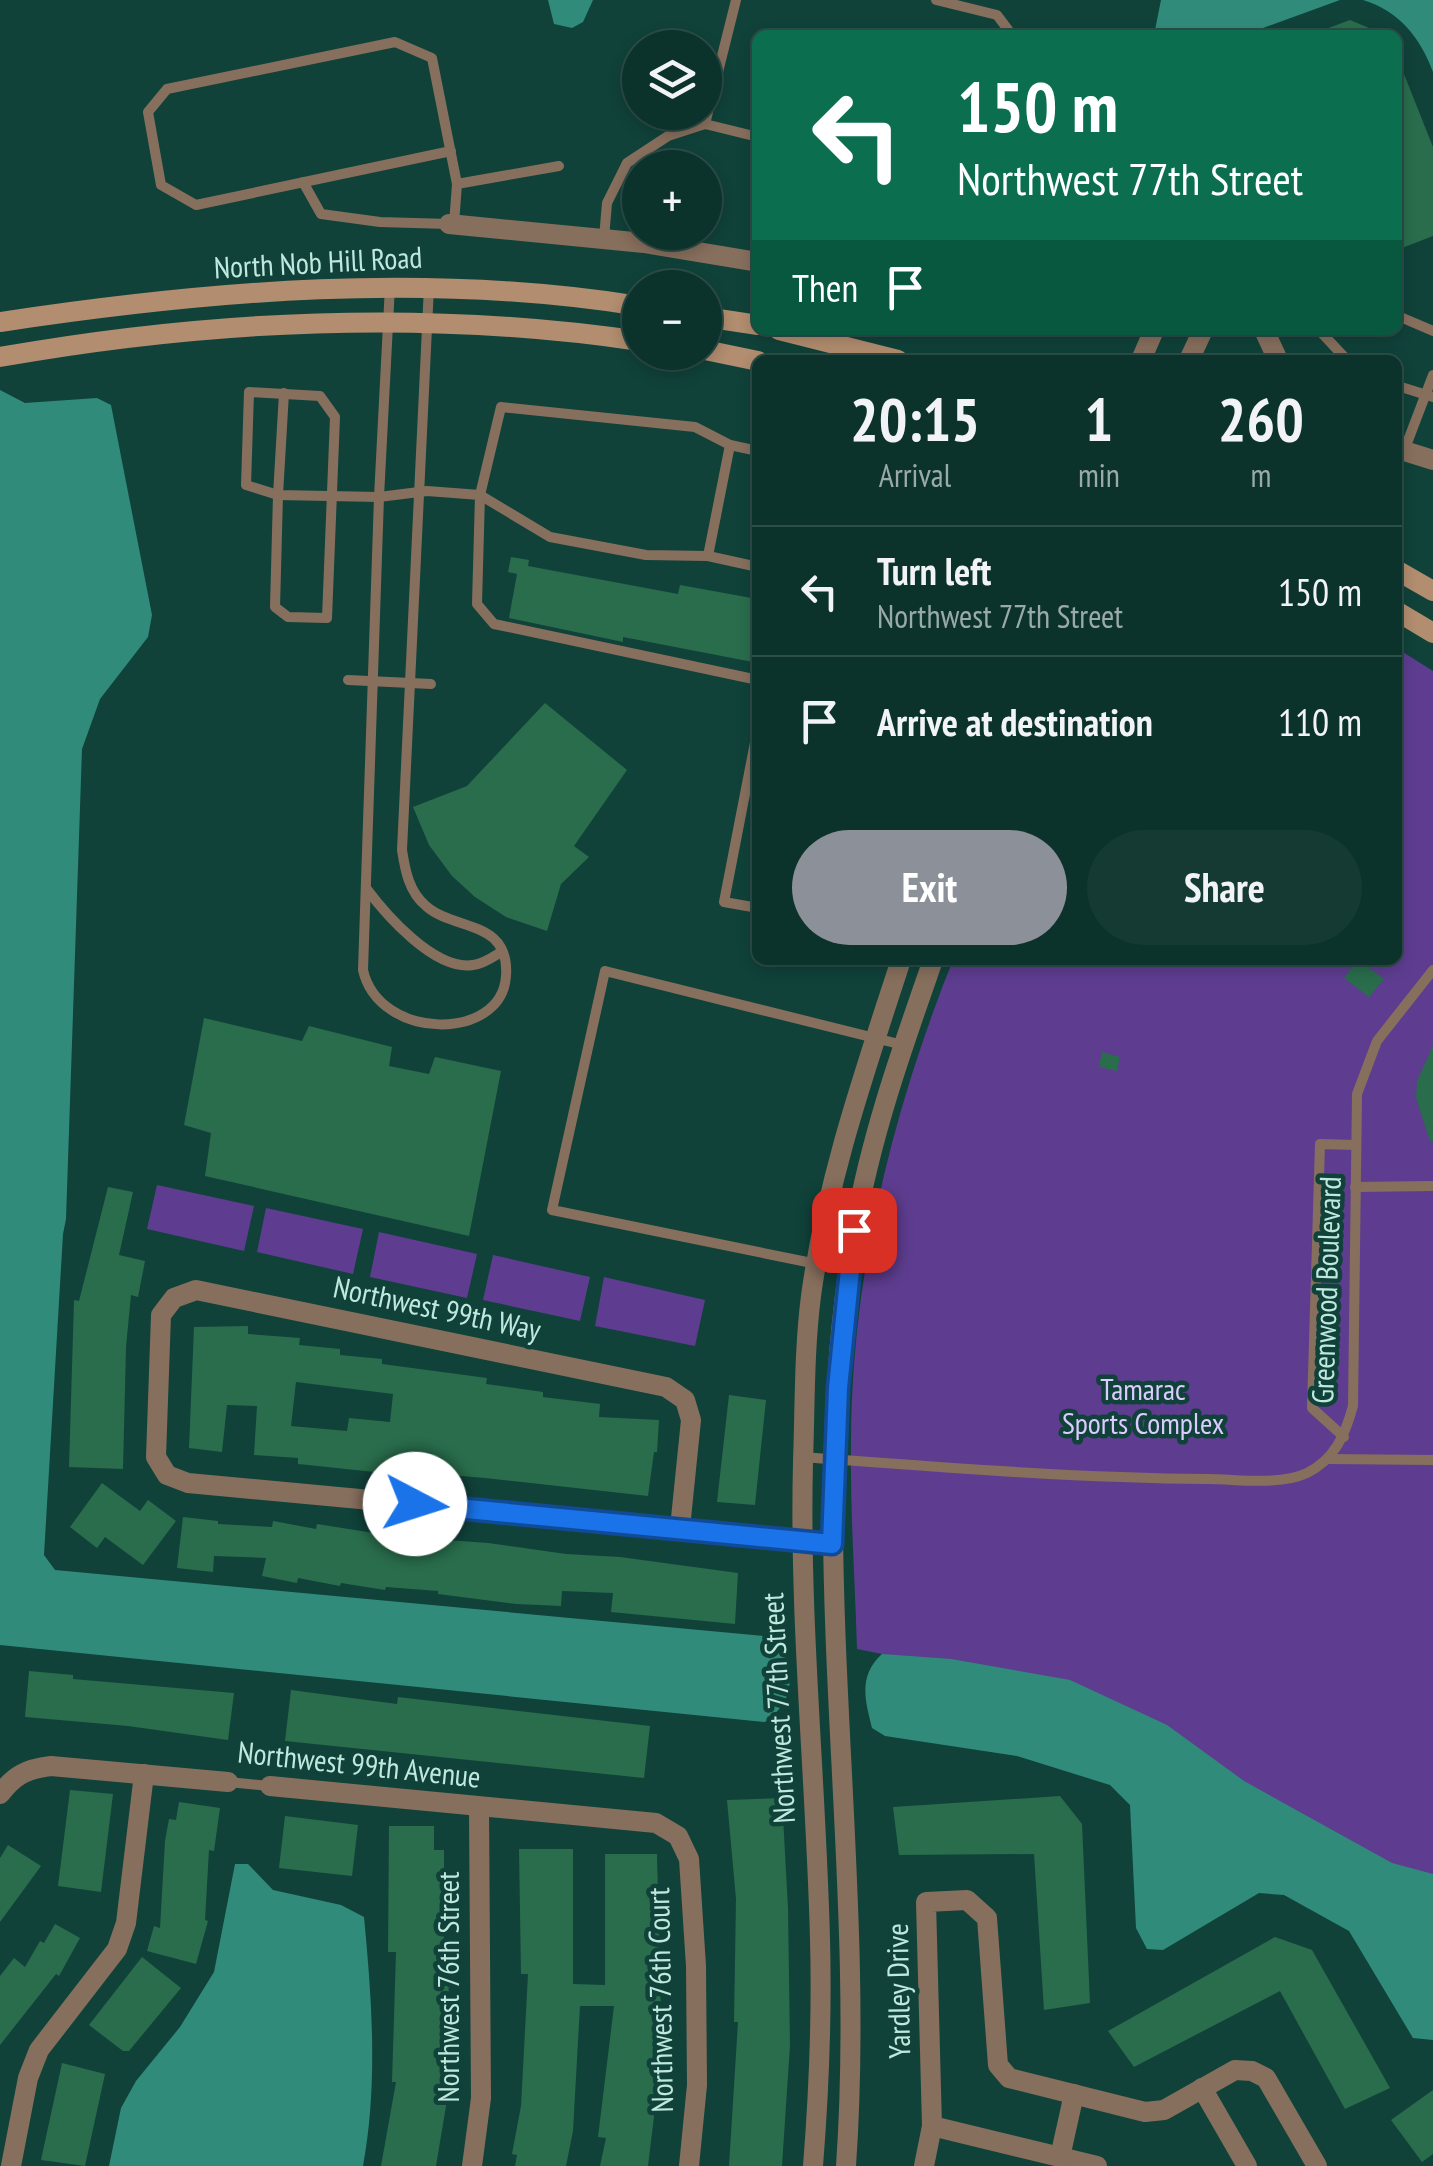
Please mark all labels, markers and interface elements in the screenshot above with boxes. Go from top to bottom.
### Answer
map controls [622,30,722,370]
button: layers [622,30,722,130]
text: 150 m [957,61,1118,151]
icon: left [792,70,922,200]
text: Northwest 77th Street [957,149,1303,207]
button: + [622,150,722,250]
street label: North Nob Hill Road [213,237,423,286]
icon: arrive [878,260,933,315]
text: Then [792,263,858,312]
button: − [622,270,722,370]
text: 20:15 [850,380,980,458]
text: 1 [1085,380,1113,458]
text: 260 [1218,380,1304,458]
text: Arrival [879,454,951,496]
text: min [1078,454,1120,496]
text: m [1250,454,1271,496]
text: Turn left [877,546,991,595]
icon: left [792,564,847,619]
text: 150 m [1278,567,1362,616]
text: Northwest 77th Street [877,595,1123,637]
icon: arrive [792,694,847,749]
text: Arrive at destination [877,697,1153,746]
text: 110 m [1278,697,1362,746]
button: Exit [792,830,1067,945]
button: Share [1087,830,1362,945]
street label: Greenwood Boulevard [1302,1176,1349,1404]
pin [812,1188,897,1273]
icon: arrive [827,1203,882,1258]
street label: Northwest 99th Way [330,1267,545,1349]
park label: Tamarac Sports Complex [1062,1369,1224,1442]
position arrow [363,1452,467,1556]
street label: Northwest 77th Street [752,1591,803,1824]
street label: Northwest 99th Avenue [236,1731,482,1796]
street label: Northwest 76th Street [428,1871,467,2102]
street label: Northwest 76th Court [638,1886,681,2113]
street label: Yardley Drive [877,1923,918,2059]

